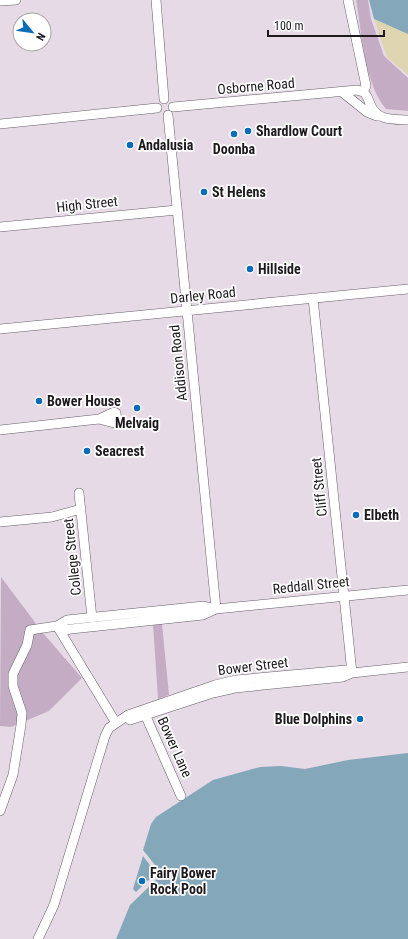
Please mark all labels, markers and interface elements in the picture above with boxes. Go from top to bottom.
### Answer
north arrow [12,12,52,52]
scale bar [268,12,384,38]
text: 100 m [274,19,304,33]
text: N [33,31,48,43]
street label: Osborne Road [217,75,295,97]
place label: Shardlow Court [256,123,342,139]
marker: Shardlow Court [243,126,253,136]
marker: Doonba [229,129,239,139]
place label: Andalusia [138,137,194,153]
marker: Andalusia [125,140,135,150]
place label: Doonba [213,141,256,157]
place label: St Helens [212,184,266,200]
marker: St Helens [199,187,209,197]
street label: High Street [56,193,118,215]
place label: Hillside [258,261,301,277]
marker: Hillside [245,264,255,274]
street label: Darley Road [169,284,237,306]
street label: Addison Road [166,324,190,402]
place label: Bower House [47,393,121,409]
marker: Bower House [34,396,44,406]
marker: Melvaig [132,403,142,413]
place label: Melvaig [115,415,159,431]
place label: Seacrest [95,443,144,459]
marker: Seacrest [82,446,92,456]
street label: Cliff Street [308,457,330,517]
place label: Elbeth [364,507,399,523]
marker: Elbeth [351,510,361,520]
street label: College Street [60,518,84,596]
street label: Reddall Street [272,573,350,597]
street label: Bower Street [217,654,289,678]
place label: Blue Dolphins [275,711,352,727]
street label: Bower Lane [155,714,196,780]
marker: Blue Dolphins [355,714,365,724]
place label: Fairy Bower Rock Pool [150,865,216,897]
marker: Fairy Bower Rock Pool [137,876,147,886]

